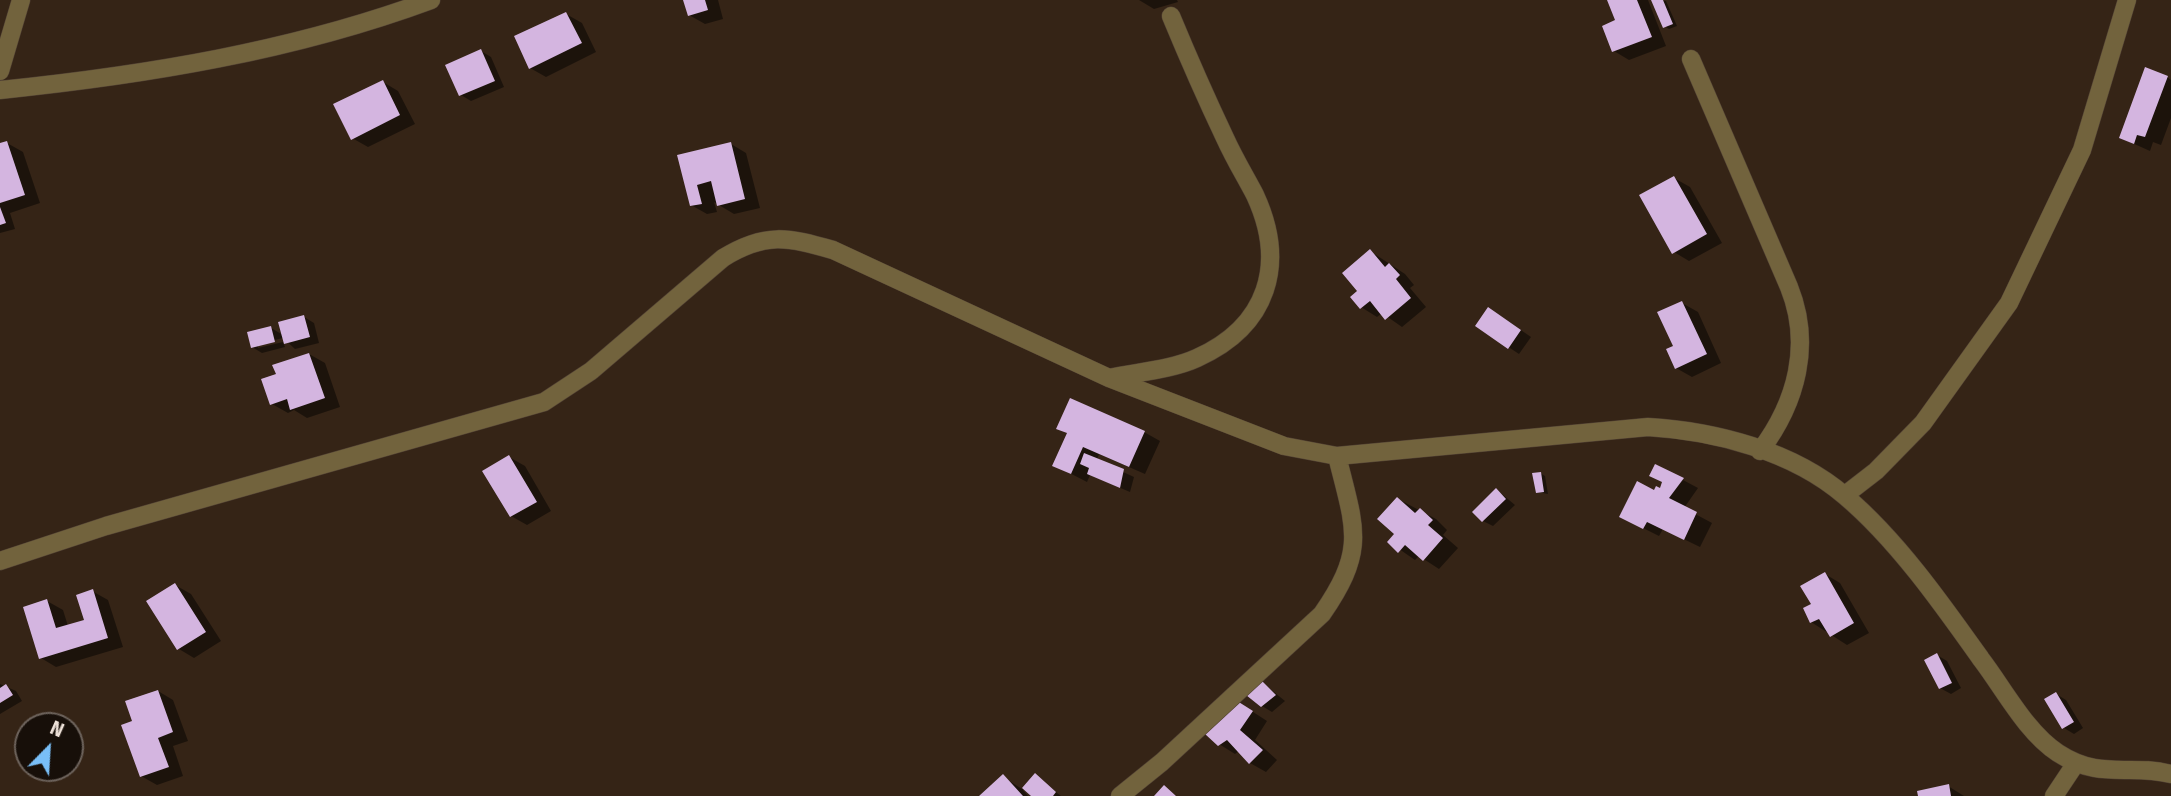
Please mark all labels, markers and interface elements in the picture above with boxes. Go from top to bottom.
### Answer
north arrow [14,712,84,782]
text: N [46,716,67,742]

